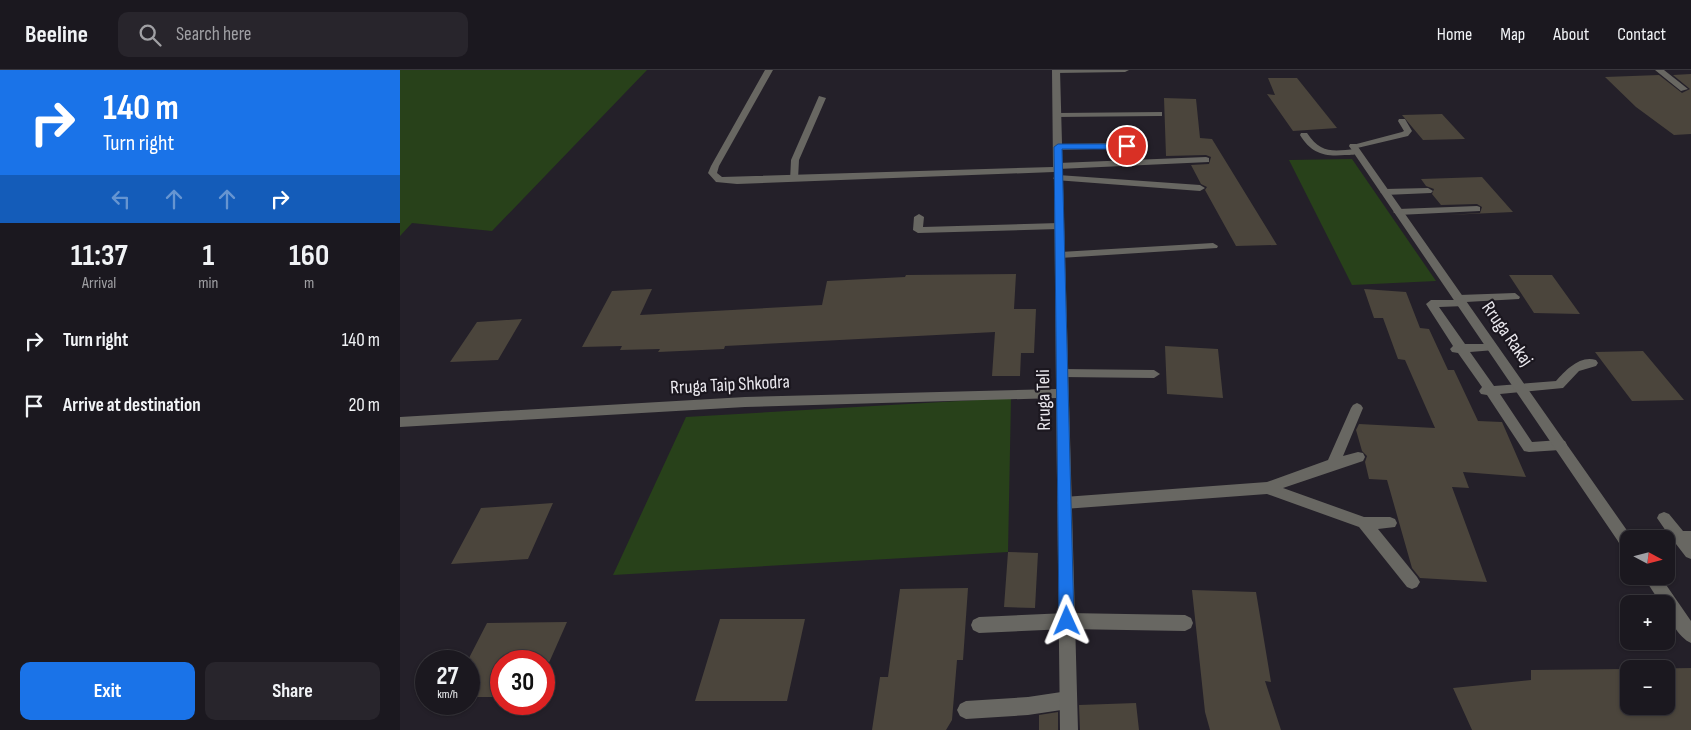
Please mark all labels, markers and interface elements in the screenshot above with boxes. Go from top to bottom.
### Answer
search box [118,12,468,57]
text: Beeline [25,20,88,49]
icon: search [136,21,164,49]
text: Search here [176,23,251,46]
text: Home [1437,24,1472,45]
text: Map [1500,24,1525,45]
text: About [1553,24,1589,45]
text: Contact [1617,24,1666,45]
text: 140 m [103,87,179,130]
icon: right [20,90,85,155]
pin [1106,125,1148,167]
text: Turn right [103,130,174,157]
icon: arrive [1113,132,1141,160]
icon: left [107,185,135,213]
icon: ahead [160,185,188,213]
icon: ahead [213,185,241,213]
icon: right [266,185,294,213]
text: 11:37 [71,238,127,274]
text: 1 [202,238,214,274]
text: 160 [289,238,329,274]
text: Arrival [82,274,116,293]
text: min [198,274,218,293]
text: m [304,274,314,293]
street label: Rruga Rakaj [1476,297,1538,371]
icon: right [20,327,48,355]
text: Turn right [63,329,128,352]
text: 140 m [342,329,380,352]
street label: Rruga Teli [1032,369,1056,431]
street label: Rruga Taip Shkodra [670,370,790,400]
icon: arrive [20,392,48,420]
text: Arrive at destination [63,394,201,417]
text: 20 m [348,394,380,417]
north arrow [1620,530,1675,585]
map controls [1620,530,1675,715]
position arrow [1040,594,1092,646]
button: + [1620,595,1675,650]
speed limit sign: 30 [490,650,555,715]
button: − [1620,660,1675,715]
text: 27 [437,661,458,692]
button: Exit [20,662,195,720]
button: Share [205,662,380,720]
text: km/h [437,687,458,702]

